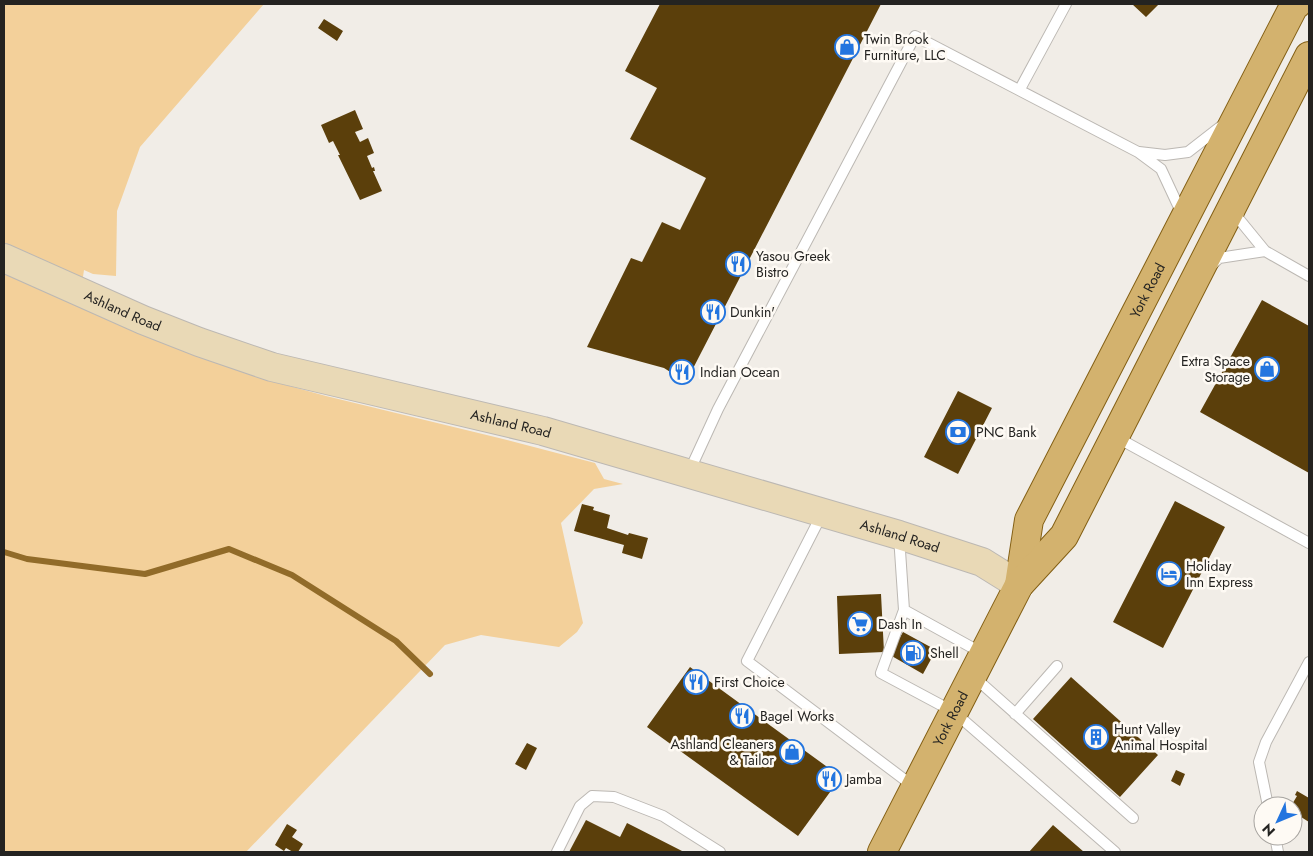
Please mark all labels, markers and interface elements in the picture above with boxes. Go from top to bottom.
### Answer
place label: Twin Brook Furniture, LLC [864,29,946,65]
shop icon: Twin Brook Furniture, LLC [834,34,860,60]
place label: Yasou Greek Bistro [756,246,831,282]
restaurant icon: Yasou Greek Bistro [725,251,751,277]
street label: York Road [1125,259,1170,322]
street label: Ashland Road [81,285,164,336]
restaurant icon: Dunkin' [700,299,726,325]
place label: Dunkin' [730,302,775,322]
place label: Extra Space Storage [1181,351,1250,387]
shop icon: Extra Space Storage [1254,356,1280,382]
restaurant icon: Indian Ocean [669,359,695,385]
place label: Indian Ocean [700,362,780,382]
street label: Ashland Road [469,404,553,443]
bank icon: PNC Bank [945,419,971,445]
place label: PNC Bank [976,422,1037,442]
street label: Ashland Road [858,514,942,558]
place label: Holiday Inn Express [1186,556,1253,592]
hotel icon: Holiday Inn Express [1156,561,1182,587]
supermarket icon: Dash In [847,611,873,637]
place label: Dash In [878,614,922,634]
fuel station icon: Shell [900,640,926,666]
place label: Shell [930,643,959,663]
restaurant icon: First Choice [683,669,709,695]
place label: First Choice [714,672,785,692]
street label: York Road [928,687,973,750]
restaurant icon: Bagel Works [729,703,755,729]
place label: Bagel Works [760,706,835,726]
place label: Hunt Valley Animal Hospital [1114,719,1208,755]
building icon: Hunt Valley Animal Hospital [1083,724,1109,750]
place label: Ashland Cleaners & Tailor [671,734,774,770]
shop icon: Ashland Cleaners & Tailor [779,739,805,765]
restaurant icon: Jamba [816,766,842,792]
place label: Jamba [844,769,882,789]
north arrow [1253,796,1303,846]
text: N [1258,819,1280,841]

